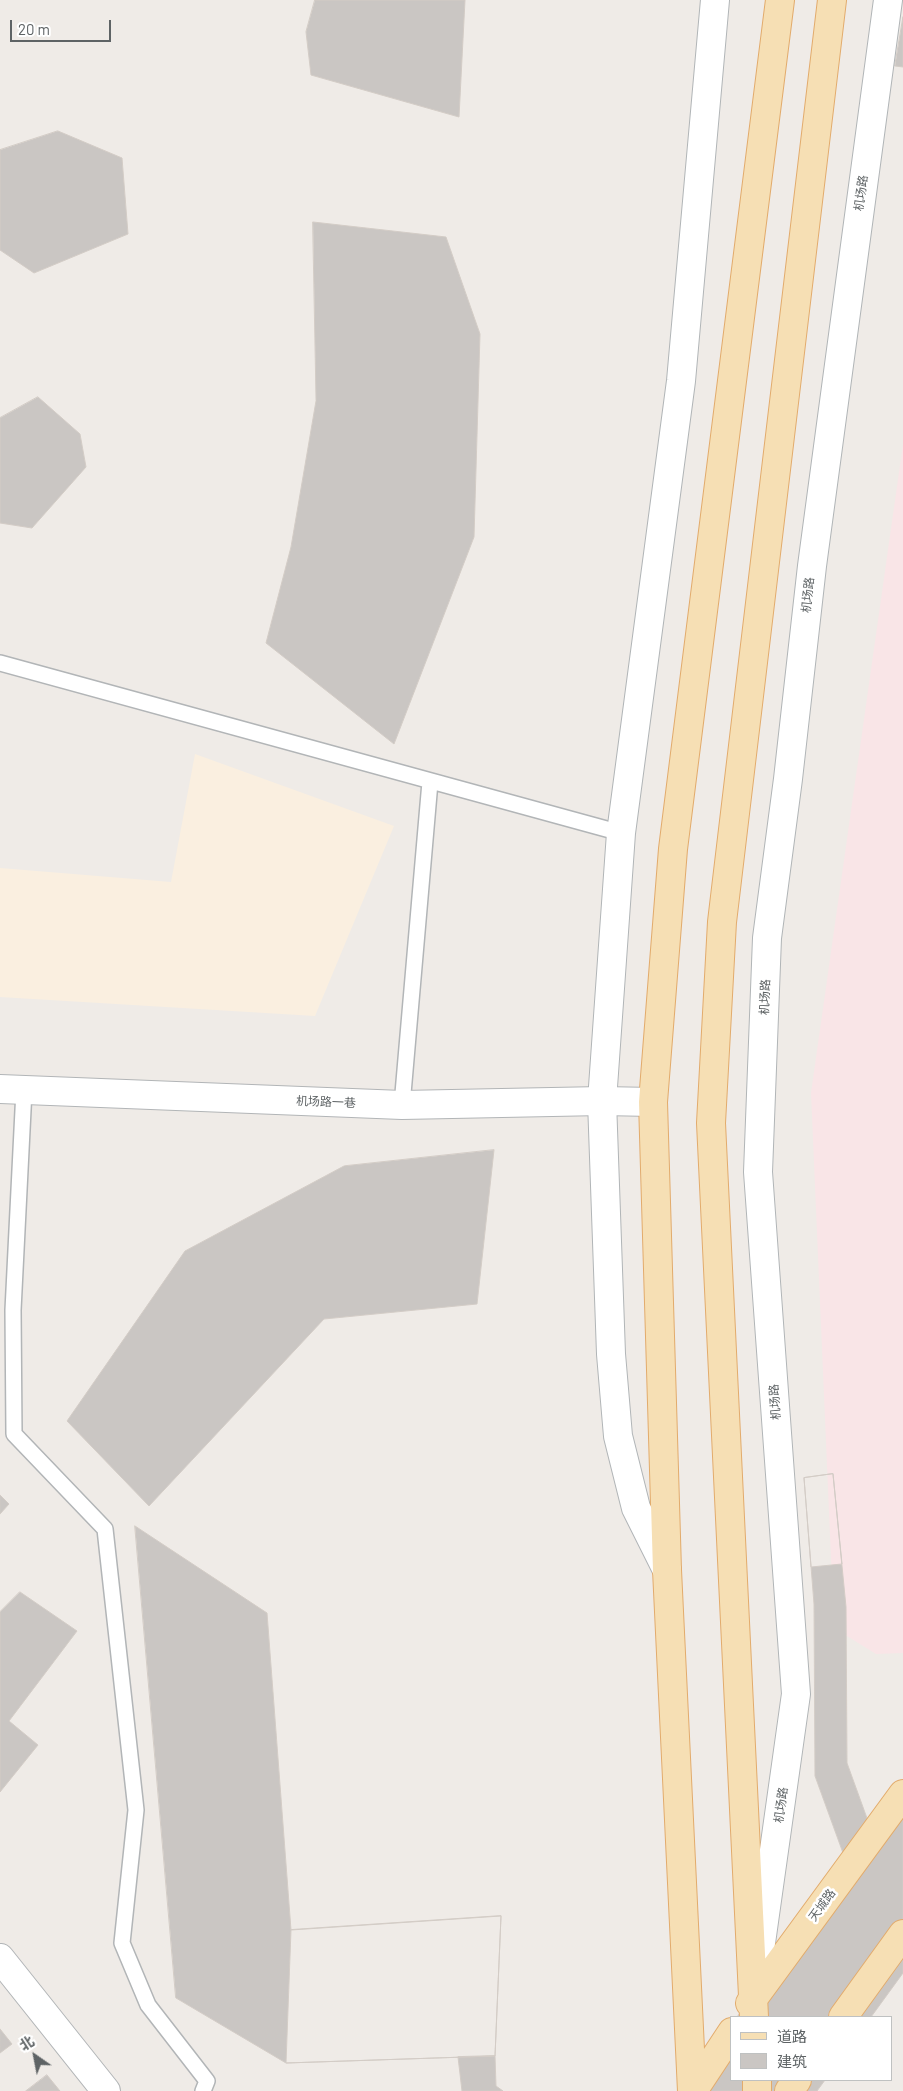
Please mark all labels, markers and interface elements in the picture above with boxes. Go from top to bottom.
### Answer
scale bar [12,10,114,42]
text: 20 m [18,20,50,38]
street label: 机场路 [851,174,871,212]
street label: 机场路 [799,576,817,614]
street label: 机场路 [757,979,773,1015]
street label: 机场路一巷 [296,1094,356,1110]
street label: 机场路 [767,1384,783,1420]
street label: 机场路 [771,1786,791,1824]
street label: 天城路 [806,1886,838,1924]
legend [730,2016,893,2081]
text: 道路 [777,2027,807,2045]
north arrow [10,2031,60,2081]
text: 北 [16,2032,37,2054]
text: 建筑 [777,2052,807,2070]

